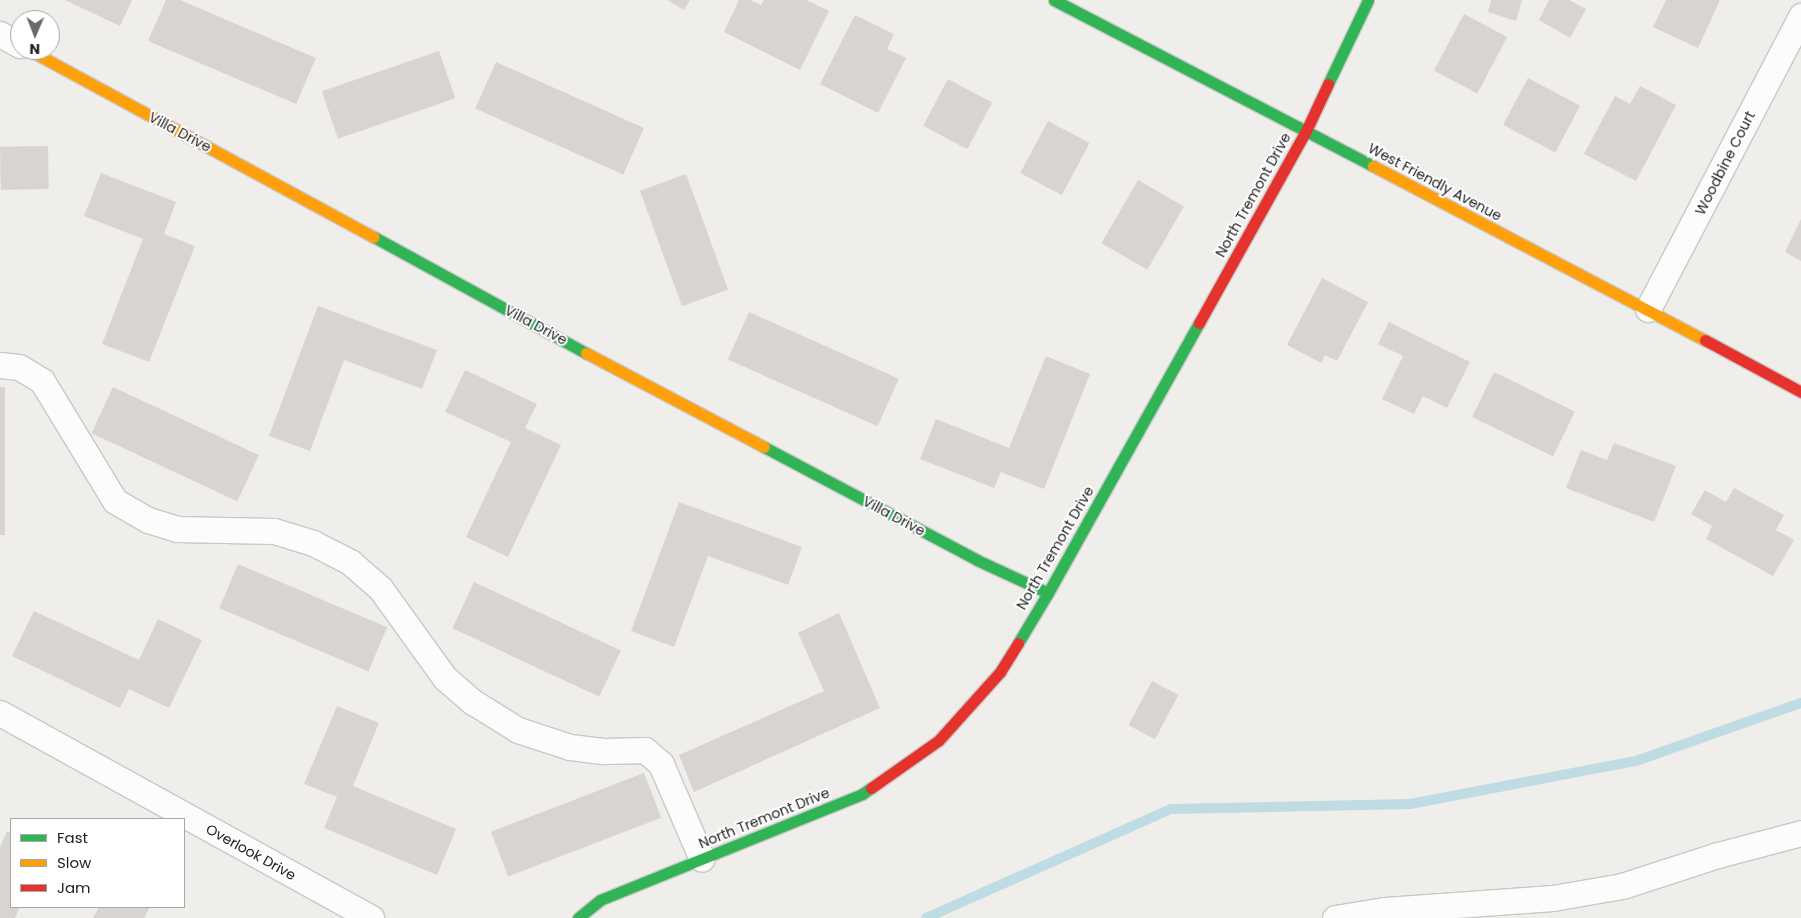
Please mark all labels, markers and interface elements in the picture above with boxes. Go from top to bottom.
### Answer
north arrow [10,10,60,60]
text: N [29,39,40,59]
street label: Woodbine Court [1692,108,1758,218]
street label: Villa Drive [146,109,214,155]
street label: North Tremont Drive [1212,130,1294,260]
street label: West Friendly Avenue [1365,140,1505,224]
street label: Villa Drive [502,302,570,348]
street label: North Tremont Drive [1013,483,1097,613]
street label: Villa Drive [860,493,928,539]
street label: North Tremont Drive [696,784,832,852]
legend [10,818,185,908]
street label: Overlook Drive [203,820,299,884]
text: Fast [57,827,88,848]
text: Slow [57,852,91,873]
text: Jam [57,877,91,898]

